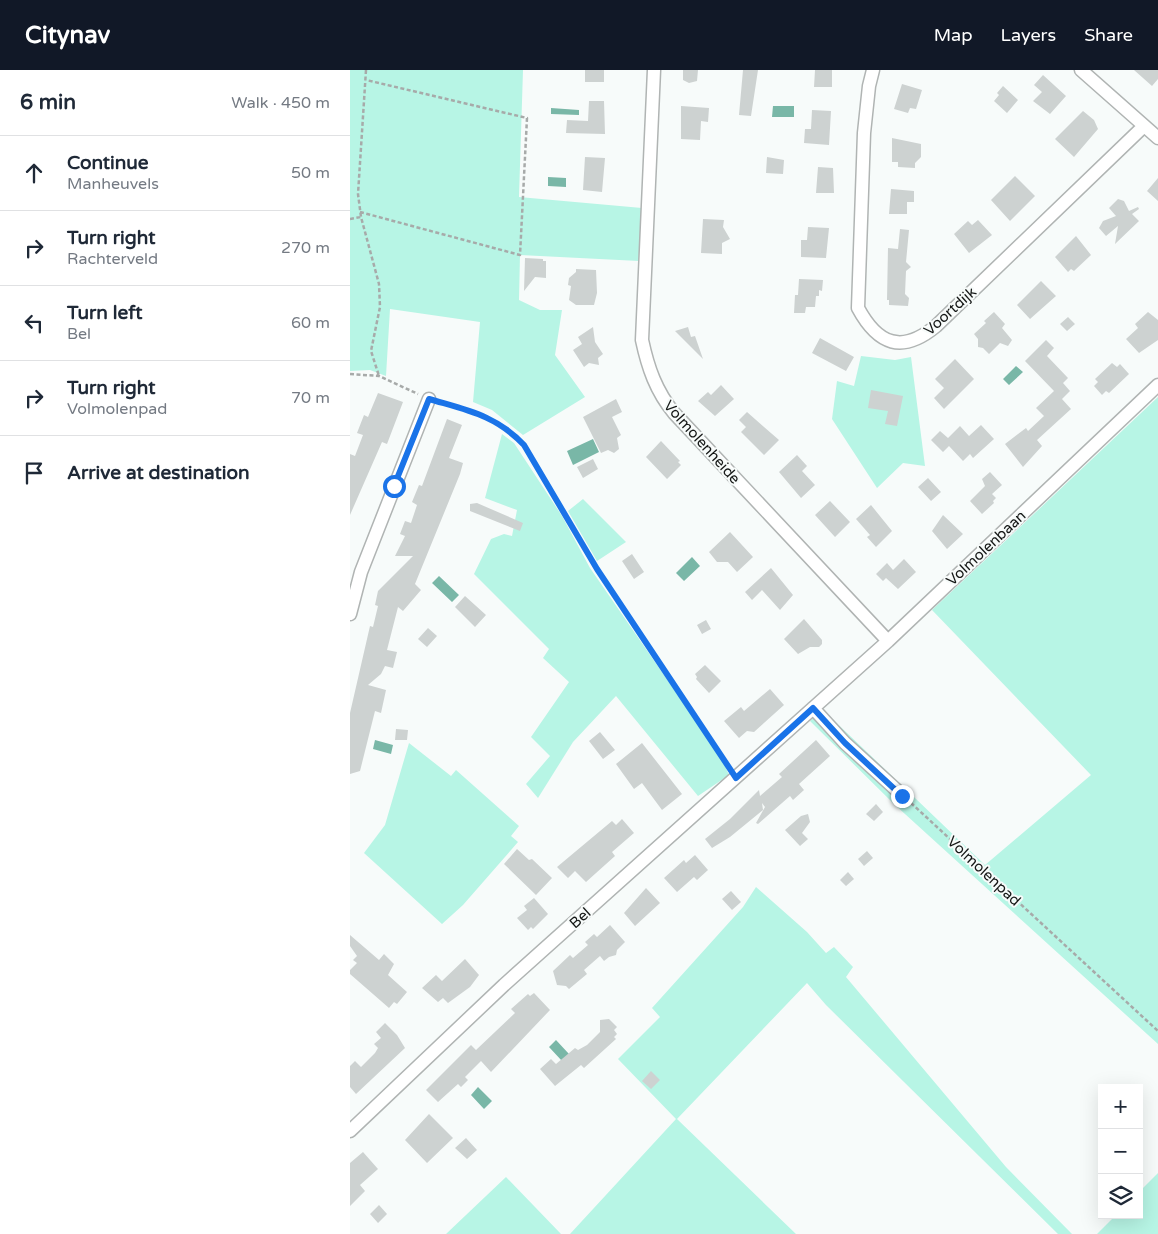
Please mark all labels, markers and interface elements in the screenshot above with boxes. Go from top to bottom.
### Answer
text: Citynav [25,21,110,50]
text: Map [934,24,973,46]
text: Layers [1001,24,1056,46]
text: Share [1084,24,1133,46]
text: 6 min [20,90,76,115]
text: Walk · 450 m [231,93,330,113]
text: Continue [67,152,149,174]
icon: ahead [20,159,48,187]
text: 50 m [291,163,330,183]
text: Manheuvels [67,174,159,194]
text: Turn right [67,227,155,249]
icon: right [20,234,48,262]
text: 270 m [281,238,330,258]
text: Rachterveld [67,249,158,269]
street label: Voortdijk [920,283,980,339]
text: Turn left [67,302,143,324]
icon: left [20,309,48,337]
text: 60 m [291,313,330,333]
text: Bel [67,324,91,344]
text: Turn right [67,377,155,399]
icon: right [20,384,48,412]
text: 70 m [291,388,330,408]
street label: Volmolenheide [660,397,744,487]
text: Volmolenpad [67,399,167,419]
icon: arrive [20,459,48,487]
text: Arrive at destination [67,462,250,484]
route start [383,475,406,498]
street label: Volmolenbaan [943,507,1029,589]
route end [891,785,914,808]
street label: Volmolenpad [943,832,1025,910]
street label: Bel [566,904,594,932]
map controls [1098,1084,1143,1219]
button: + [1098,1084,1143,1129]
button: − [1098,1129,1143,1174]
button: layers [1098,1174,1143,1219]

